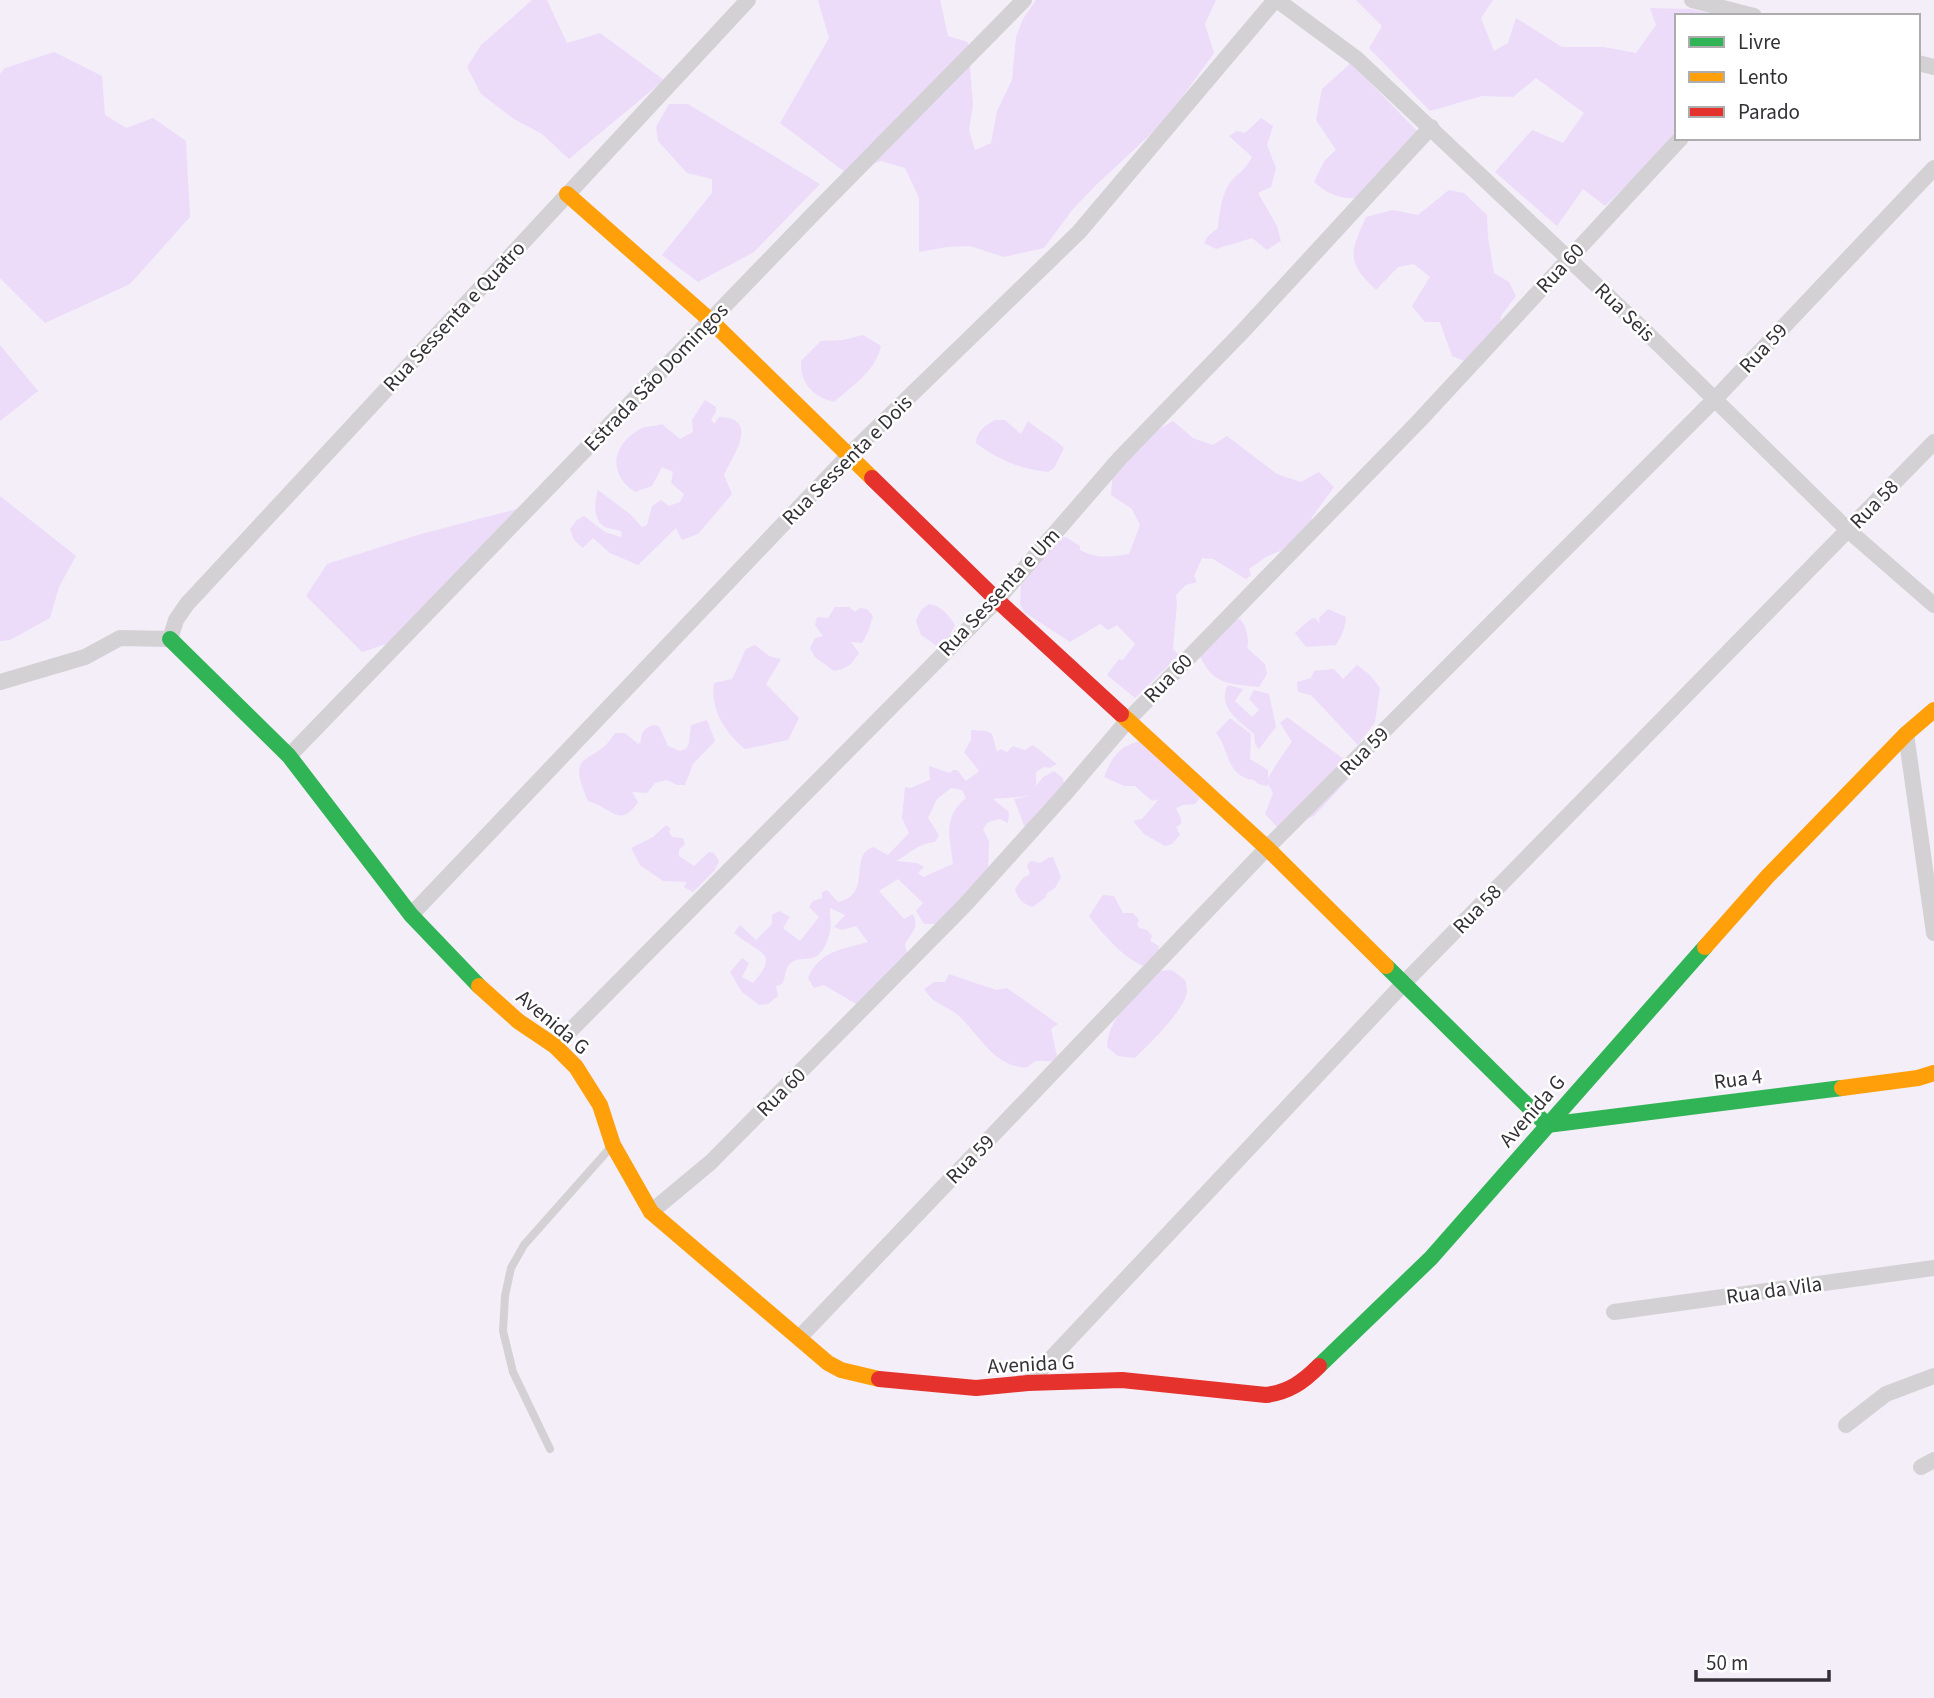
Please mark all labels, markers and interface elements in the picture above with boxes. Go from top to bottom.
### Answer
legend [1675,14,1920,140]
text: Livre [1738,27,1781,57]
text: Lento [1738,62,1788,92]
text: Parado [1738,97,1800,127]
street label: Rua Sessenta e Quatro [376,234,532,398]
street label: Rua 60 [1529,236,1591,300]
street label: Rua Seis [1588,276,1662,349]
street label: Estrada São Domingos [577,296,735,458]
street label: Rua 59 [1732,316,1794,380]
street label: Rua Sessenta e Dois [775,388,919,532]
street label: Rua 58 [1843,472,1905,536]
street label: Rua Sessenta e Um [931,521,1067,663]
street label: Rua 60 [1137,646,1199,710]
street label: Rua 59 [1333,720,1395,782]
street label: Rua 58 [1446,877,1508,941]
street label: Avenida G [510,982,596,1062]
street label: Rua 60 [750,1061,812,1123]
street label: Rua 4 [1712,1061,1764,1097]
street label: Avenida G [1492,1068,1572,1154]
street label: Rua 59 [939,1127,1001,1191]
street label: Rua da Vila [1724,1268,1824,1312]
street label: Avenida G [987,1347,1075,1381]
scale bar [1696,1638,1829,1682]
text: 50 m [1706,1648,1748,1678]

